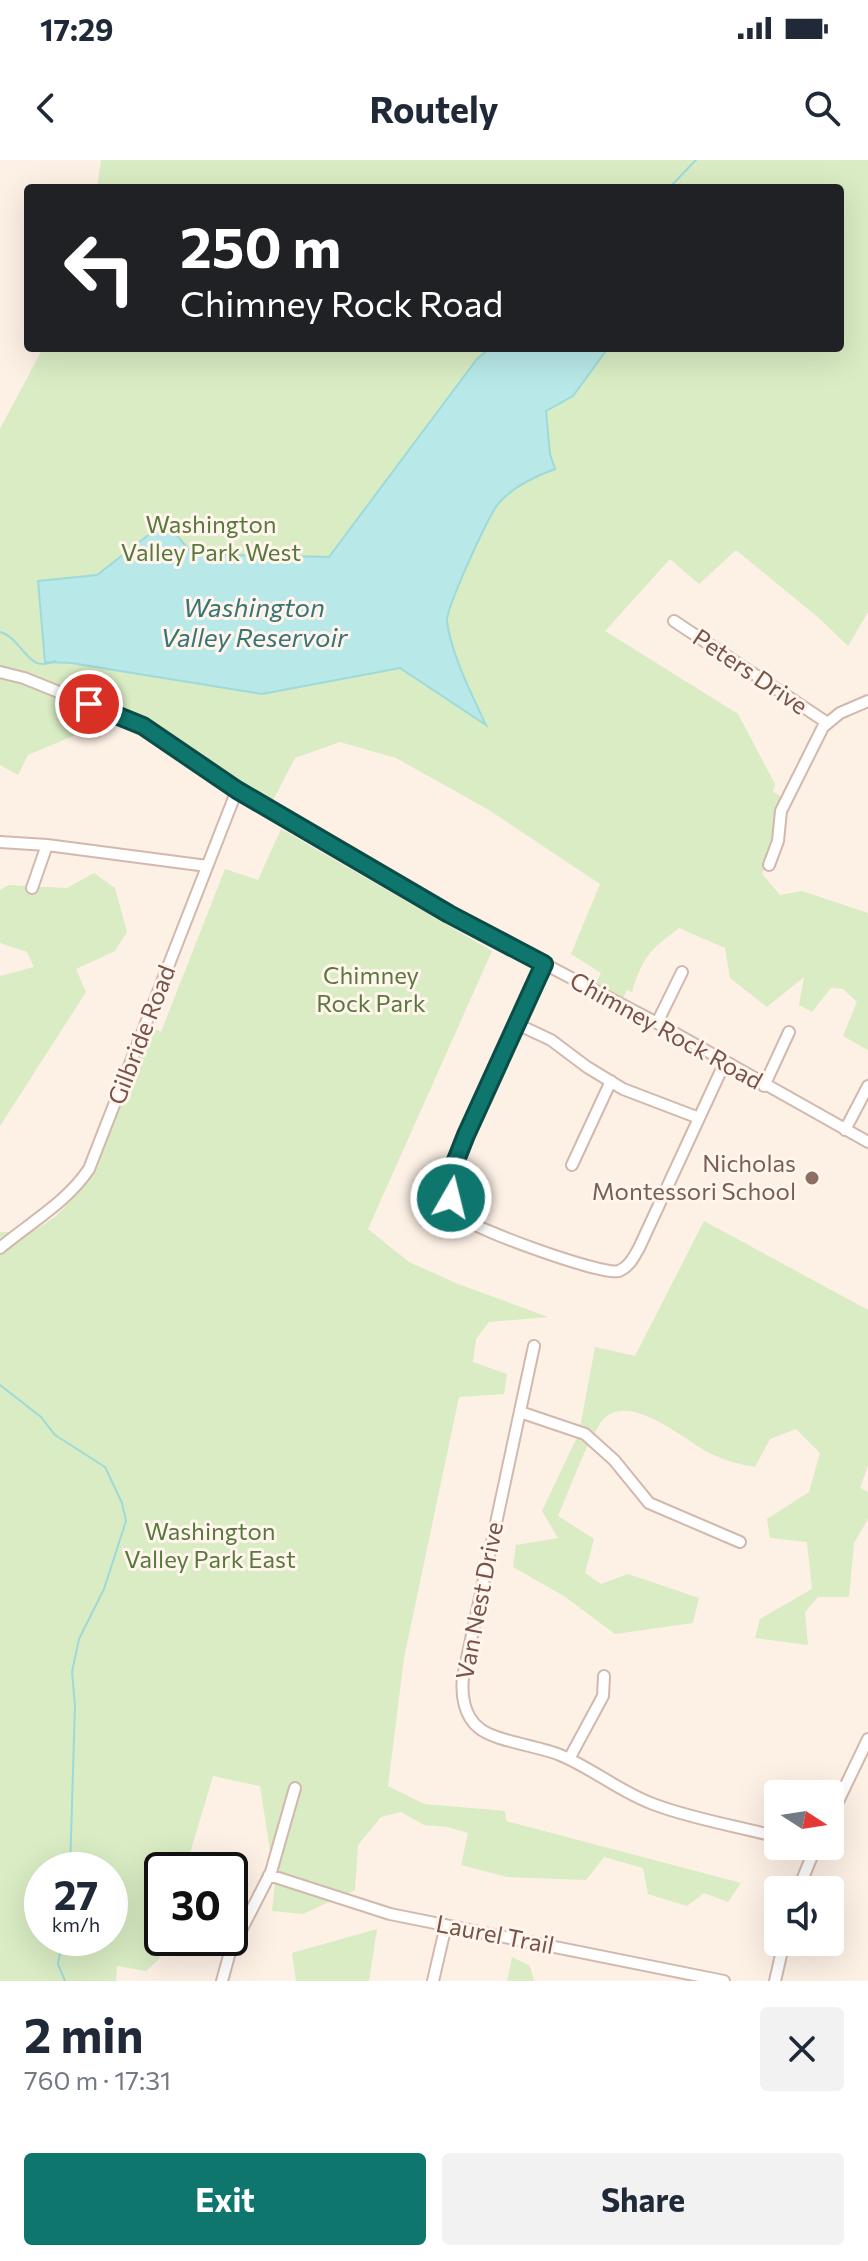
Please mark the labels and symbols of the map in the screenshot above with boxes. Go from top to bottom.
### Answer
park label: Washington Valley Park West [121,509,301,566]
water label: Washington Valley Reservoir [161,591,349,652]
street label: Peters Drive [688,622,814,720]
pin [55,670,123,738]
park label: Chimney Rock Park [316,960,426,1017]
street label: Gilbride Road [101,961,180,1108]
street label: Chimney Rock Road [565,965,768,1095]
place label: Nicholas Montessori School [592,1148,796,1205]
position arrow [409,1156,493,1240]
marker: Nicholas Montessori School [803,1169,821,1187]
park label: Washington Valley Park East [124,1516,296,1573]
street label: Van Nest Drive [449,1519,508,1682]
north arrow [764,1780,844,1860]
speed limit sign: 30 [144,1852,248,1956]
street label: Laurel Trail [434,1908,557,1959]

